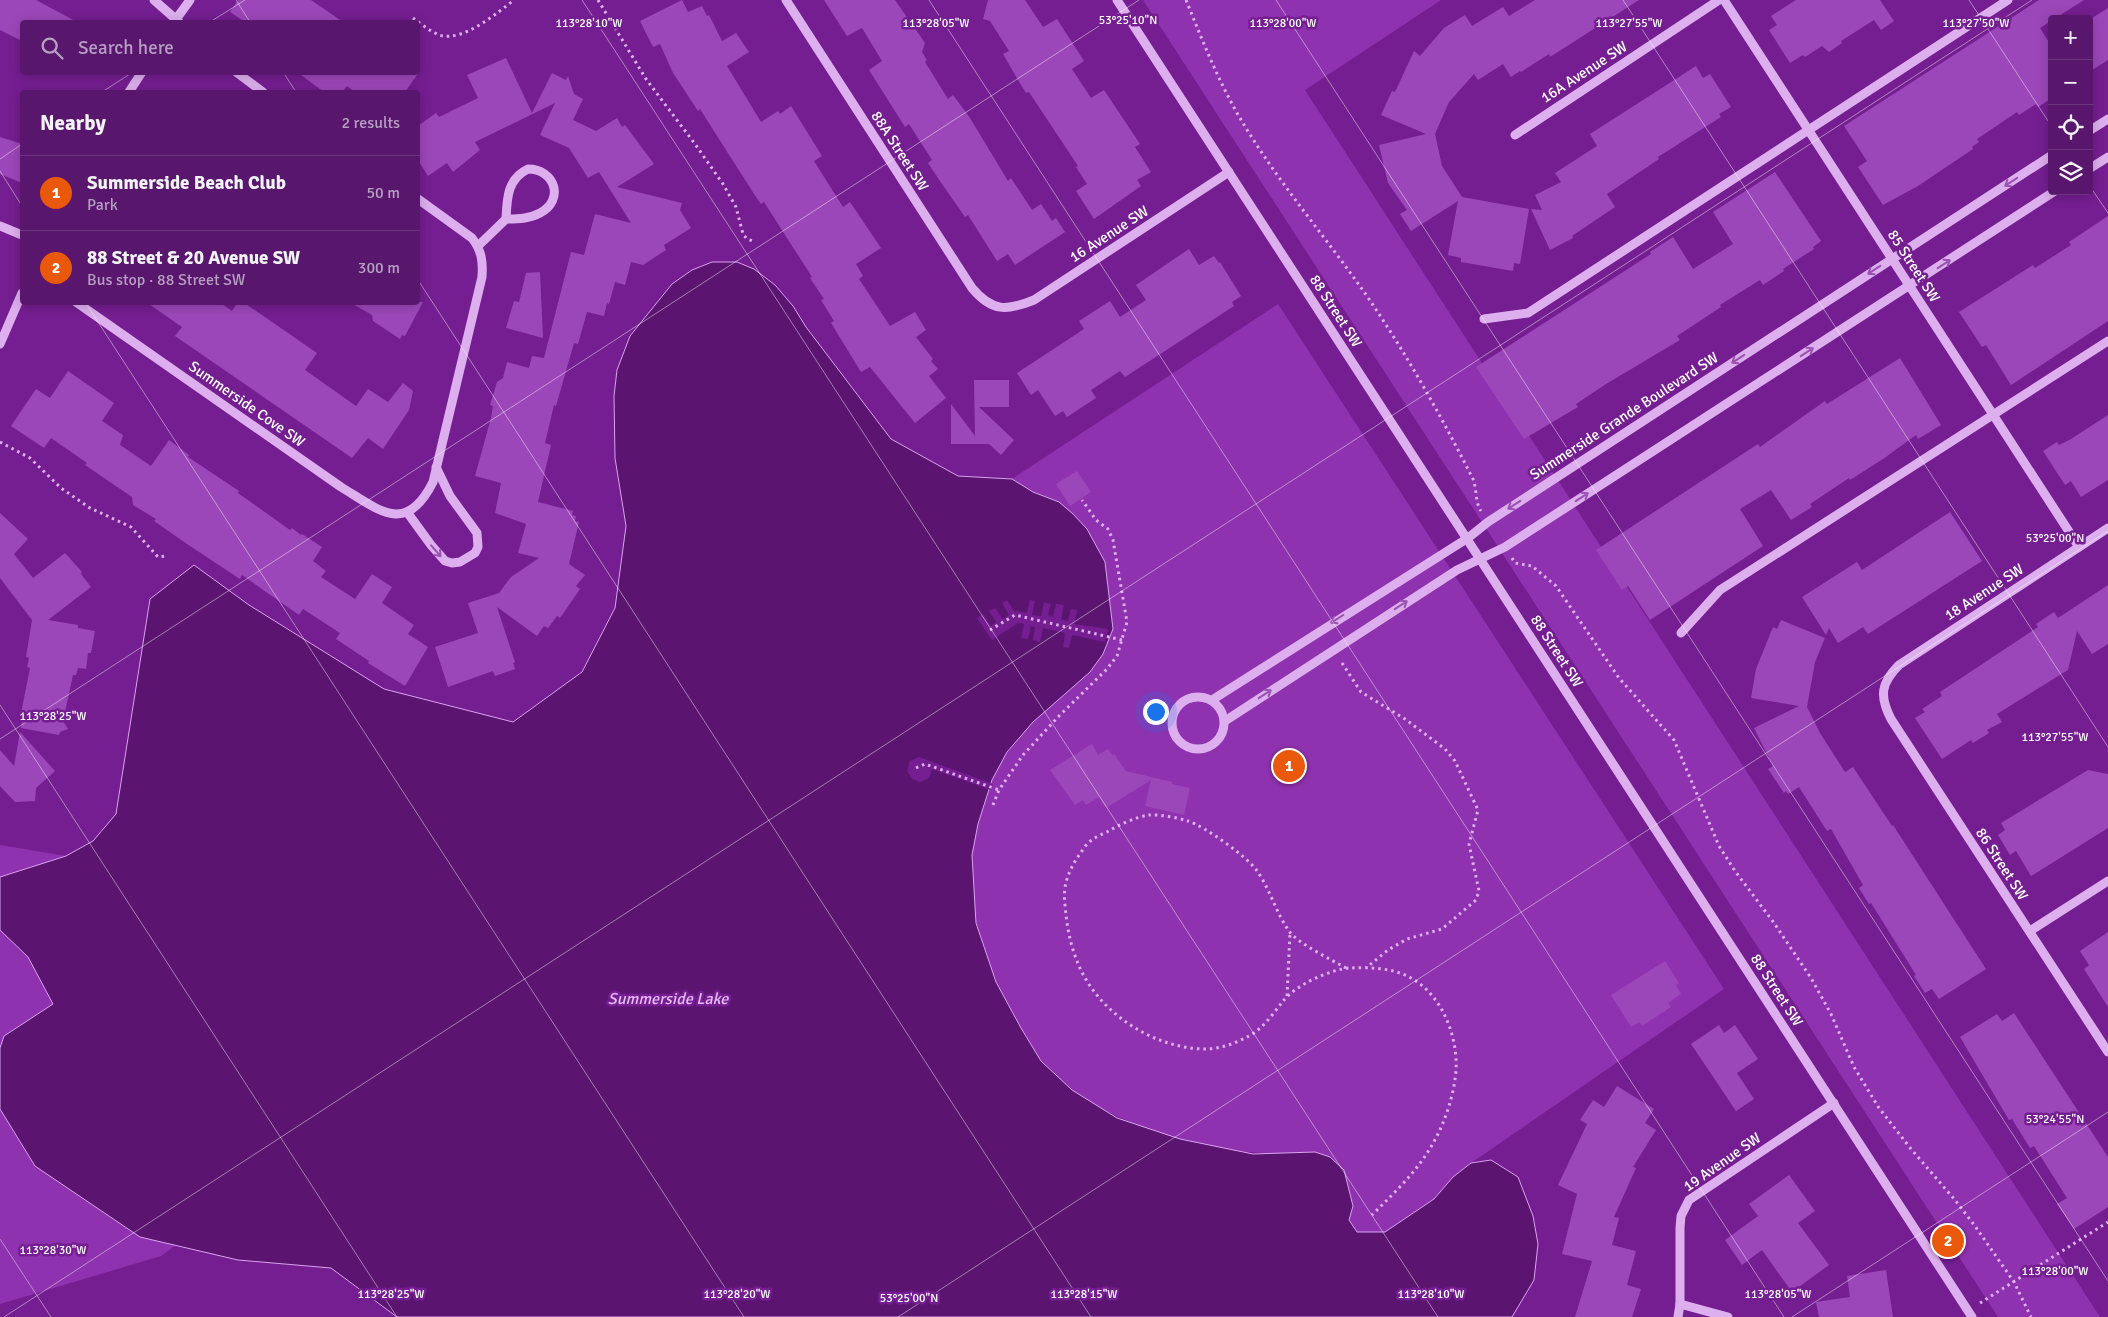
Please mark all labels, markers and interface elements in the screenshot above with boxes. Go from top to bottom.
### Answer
text: 53°25'10"N [1099,13,1157,28]
map controls [2048,15,2093,195]
button: + [2048,15,2093,60]
text: 113°28'10"W [555,16,623,31]
text: 113°28'05"W [902,16,970,31]
text: 113°28'00"W [1249,16,1317,31]
text: 113°27'55"W [1595,16,1663,31]
text: 113°27'50"W [1942,16,2010,31]
search box [20,20,420,75]
icon: search [38,34,66,62]
text: Search here [78,36,174,60]
street label: 16A Avenue SW [1537,37,1631,107]
button: − [2048,60,2093,105]
button: locate [2048,105,2093,150]
street label: 88A Street SW [867,108,933,195]
text: Nearby [40,110,106,136]
text: 2 results [341,113,400,133]
button: layers [2048,150,2093,195]
text: Summerside Beach Club [87,171,286,195]
one-way arrow [2004,177,2018,187]
text: 1 [52,183,60,203]
text: 50 m [366,183,400,203]
text: Park [87,195,118,215]
street label: 16 Avenue SW [1066,202,1152,266]
street label: 85 Street SW [1884,226,1944,306]
text: 88 Street & 20 Avenue SW [87,246,300,270]
text: 2 [52,258,60,278]
text: 300 m [358,258,400,278]
one-way arrow [1936,259,1950,269]
one-way arrow [1868,265,1882,275]
text: Bus stop · 88 Street SW [87,270,245,290]
street label: 88 Street SW [1306,271,1366,351]
one-way arrow [1800,347,1814,357]
street label: Summerside Grande Boulevard SW [1526,348,1722,484]
one-way arrow [1732,354,1746,364]
street label: Summerside Cove SW [185,357,309,451]
one-way arrow [1575,492,1589,502]
one-way arrow [1507,500,1521,510]
text: 53°25'00"N [2026,531,2084,546]
one-way arrow [430,545,442,558]
street label: 18 Avenue SW [1941,560,2027,624]
one-way arrow [1394,600,1408,610]
street label: 88 Street SW [1527,611,1587,691]
one-way arrow [1330,614,1344,625]
one-way arrow [1258,689,1272,699]
your location [1143,699,1169,725]
text: 113°28'25"W [19,709,87,724]
text: 113°27'55"W [2021,730,2089,745]
pin: 1 [1273,747,1305,785]
street label: 86 Street SW [1972,824,2032,904]
street label: 88 Street SW [1747,950,1807,1030]
water label: Summerside Lake [608,989,729,1009]
text: 53°24'55"N [2026,1112,2084,1127]
street label: 19 Avenue SW [1680,1129,1764,1195]
pin: 2 [1932,1222,1964,1260]
text: 113°28'30"W [19,1243,87,1258]
text: 113°28'00"W [2021,1264,2089,1279]
text: 113°28'25"W [357,1287,425,1302]
text: 113°28'20"W [703,1287,771,1302]
text: 113°28'15"W [1050,1287,1118,1302]
text: 113°28'10"W [1397,1287,1465,1302]
text: 113°28'05"W [1744,1287,1812,1302]
text: 53°25'00"N [880,1291,938,1306]

